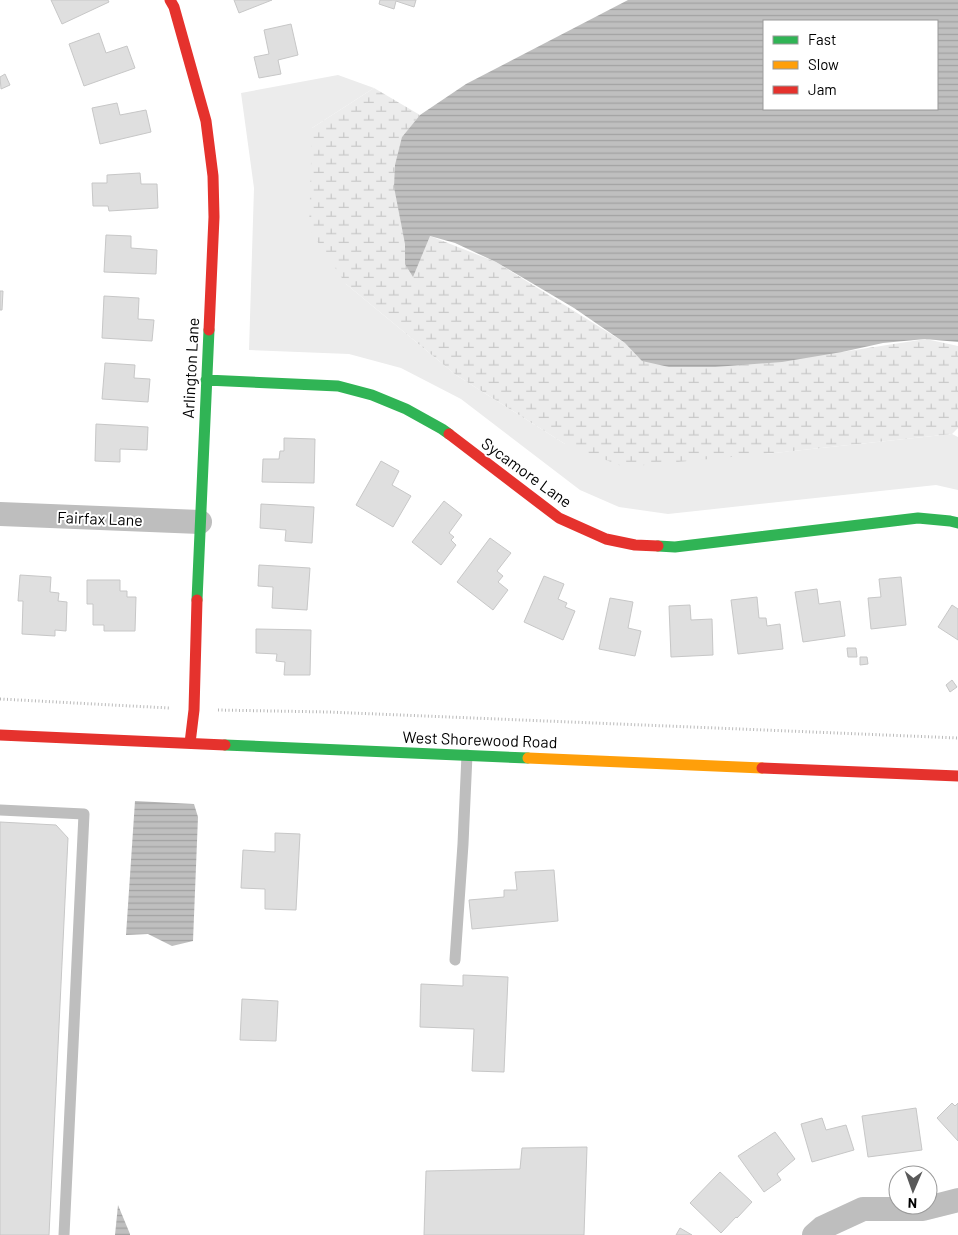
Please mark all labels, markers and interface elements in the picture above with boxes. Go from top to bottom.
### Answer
legend [763,20,938,110]
text: Fast [808,30,836,48]
text: Slow [808,55,839,73]
text: Jam [808,80,837,98]
street label: Arlington Lane [178,317,202,419]
street label: Sycamore Lane [478,433,576,511]
street label: Fairfax Lane [57,507,143,529]
street label: West Shorewood Road [402,727,558,751]
north arrow [888,1165,938,1215]
text: N [908,1195,917,1212]

